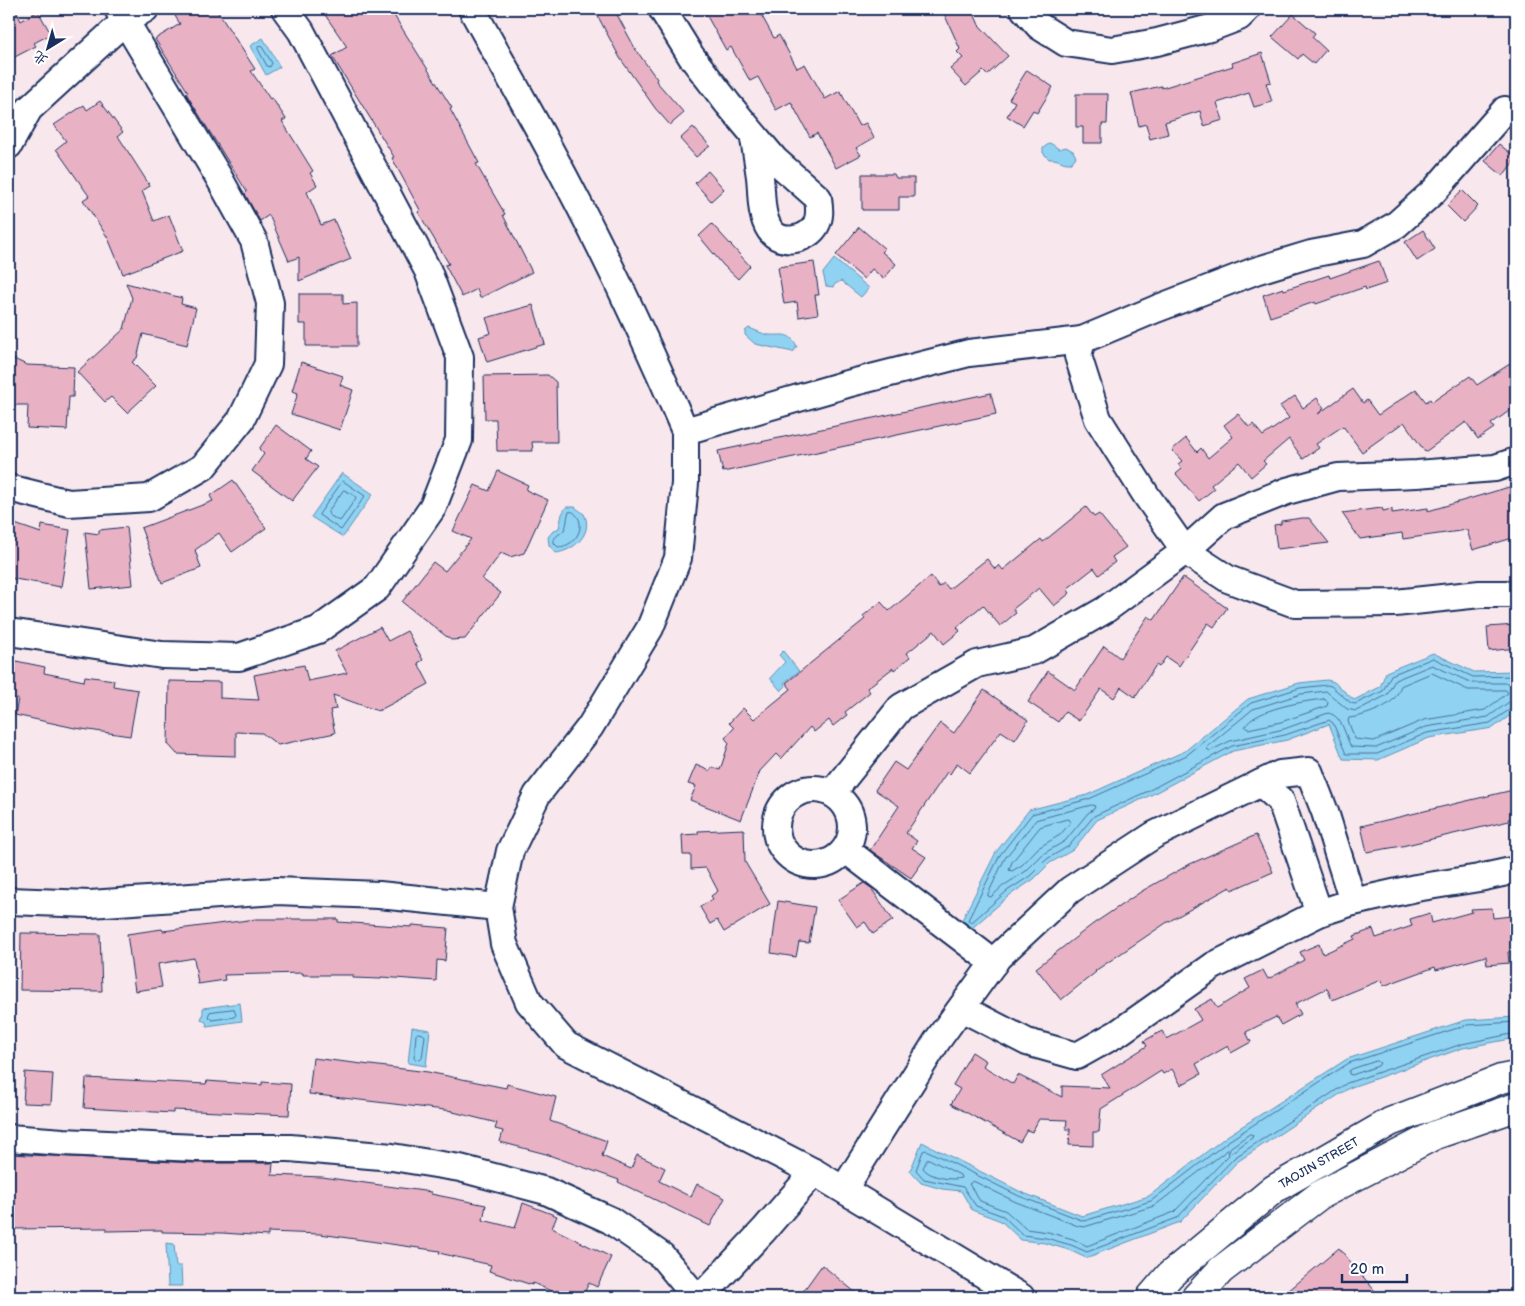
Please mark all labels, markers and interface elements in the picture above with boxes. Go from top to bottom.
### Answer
north arrow [22,22,72,72]
text: 北 [30,47,51,69]
street label: TAOJIN STREET [1276,1134,1363,1193]
scale bar [1342,1251,1408,1283]
text: 20 m [1350,1260,1384,1279]

